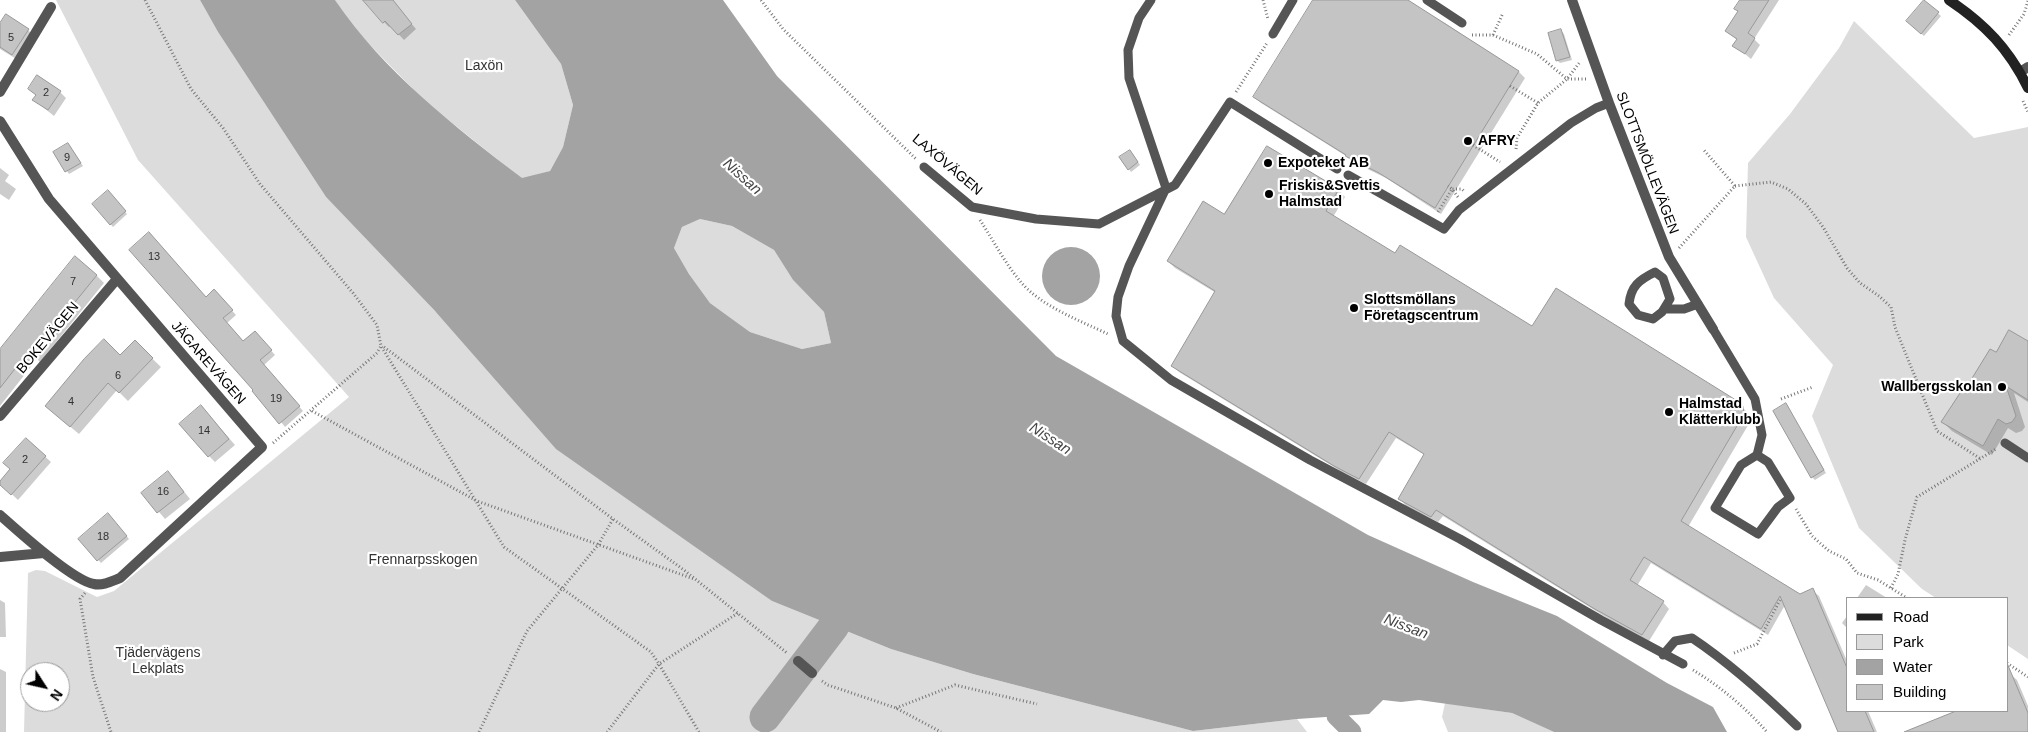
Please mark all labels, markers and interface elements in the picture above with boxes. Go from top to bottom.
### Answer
house number: 5 [8,31,14,45]
park label: Laxön [465,58,503,74]
house number: 2 [43,86,49,100]
street label: SLOTTSMÖLLEVÄGEN [1612,90,1682,236]
street label: LAXÖVÄGEN [909,131,985,199]
place label: AFRY [1478,133,1516,149]
marker: AFRY [1462,135,1474,147]
house number: 9 [64,151,70,165]
water label: Nissan [719,155,765,199]
place label: Expoteket AB [1278,155,1369,171]
marker: Expoteket AB [1262,157,1274,169]
place label: Friskis&Svettis Halmstad [1279,178,1380,210]
marker: Friskis&Svettis Halmstad [1263,188,1275,200]
house number: 13 [148,250,160,264]
house number: 7 [70,275,76,289]
place label: Slottsmöllans Företagscentrum [1364,292,1478,324]
street label: BOKEVÄGEN [13,299,83,377]
marker: Slottsmöllans Företagscentrum [1348,302,1360,314]
street label: JÄGAREVÄGEN [167,318,249,408]
house number: 6 [115,369,121,383]
place label: Wallbergsskolan [1881,379,1992,395]
marker: Wallbergsskolan [1996,381,2008,393]
house number: 19 [270,392,282,406]
house number: 4 [68,395,74,409]
place label: Halmstad Klätterklubb [1679,396,1761,428]
marker: Halmstad Klätterklubb [1663,406,1675,418]
water label: Nissan [1026,419,1074,459]
house number: 14 [198,424,210,438]
house number: 2 [22,453,28,467]
house number: 16 [157,485,169,499]
house number: 18 [97,530,109,544]
park label: Frennarpsskogen [369,552,477,568]
legend [1846,597,2008,712]
text: Road [1893,608,1929,625]
water label: Nissan [1381,610,1431,644]
text: Park [1893,633,1924,650]
park label: Tjädervägens Lekplats [116,645,200,678]
text: Water [1893,658,1932,675]
north arrow [20,662,70,712]
text: Building [1893,683,1946,700]
text: N [47,686,66,704]

